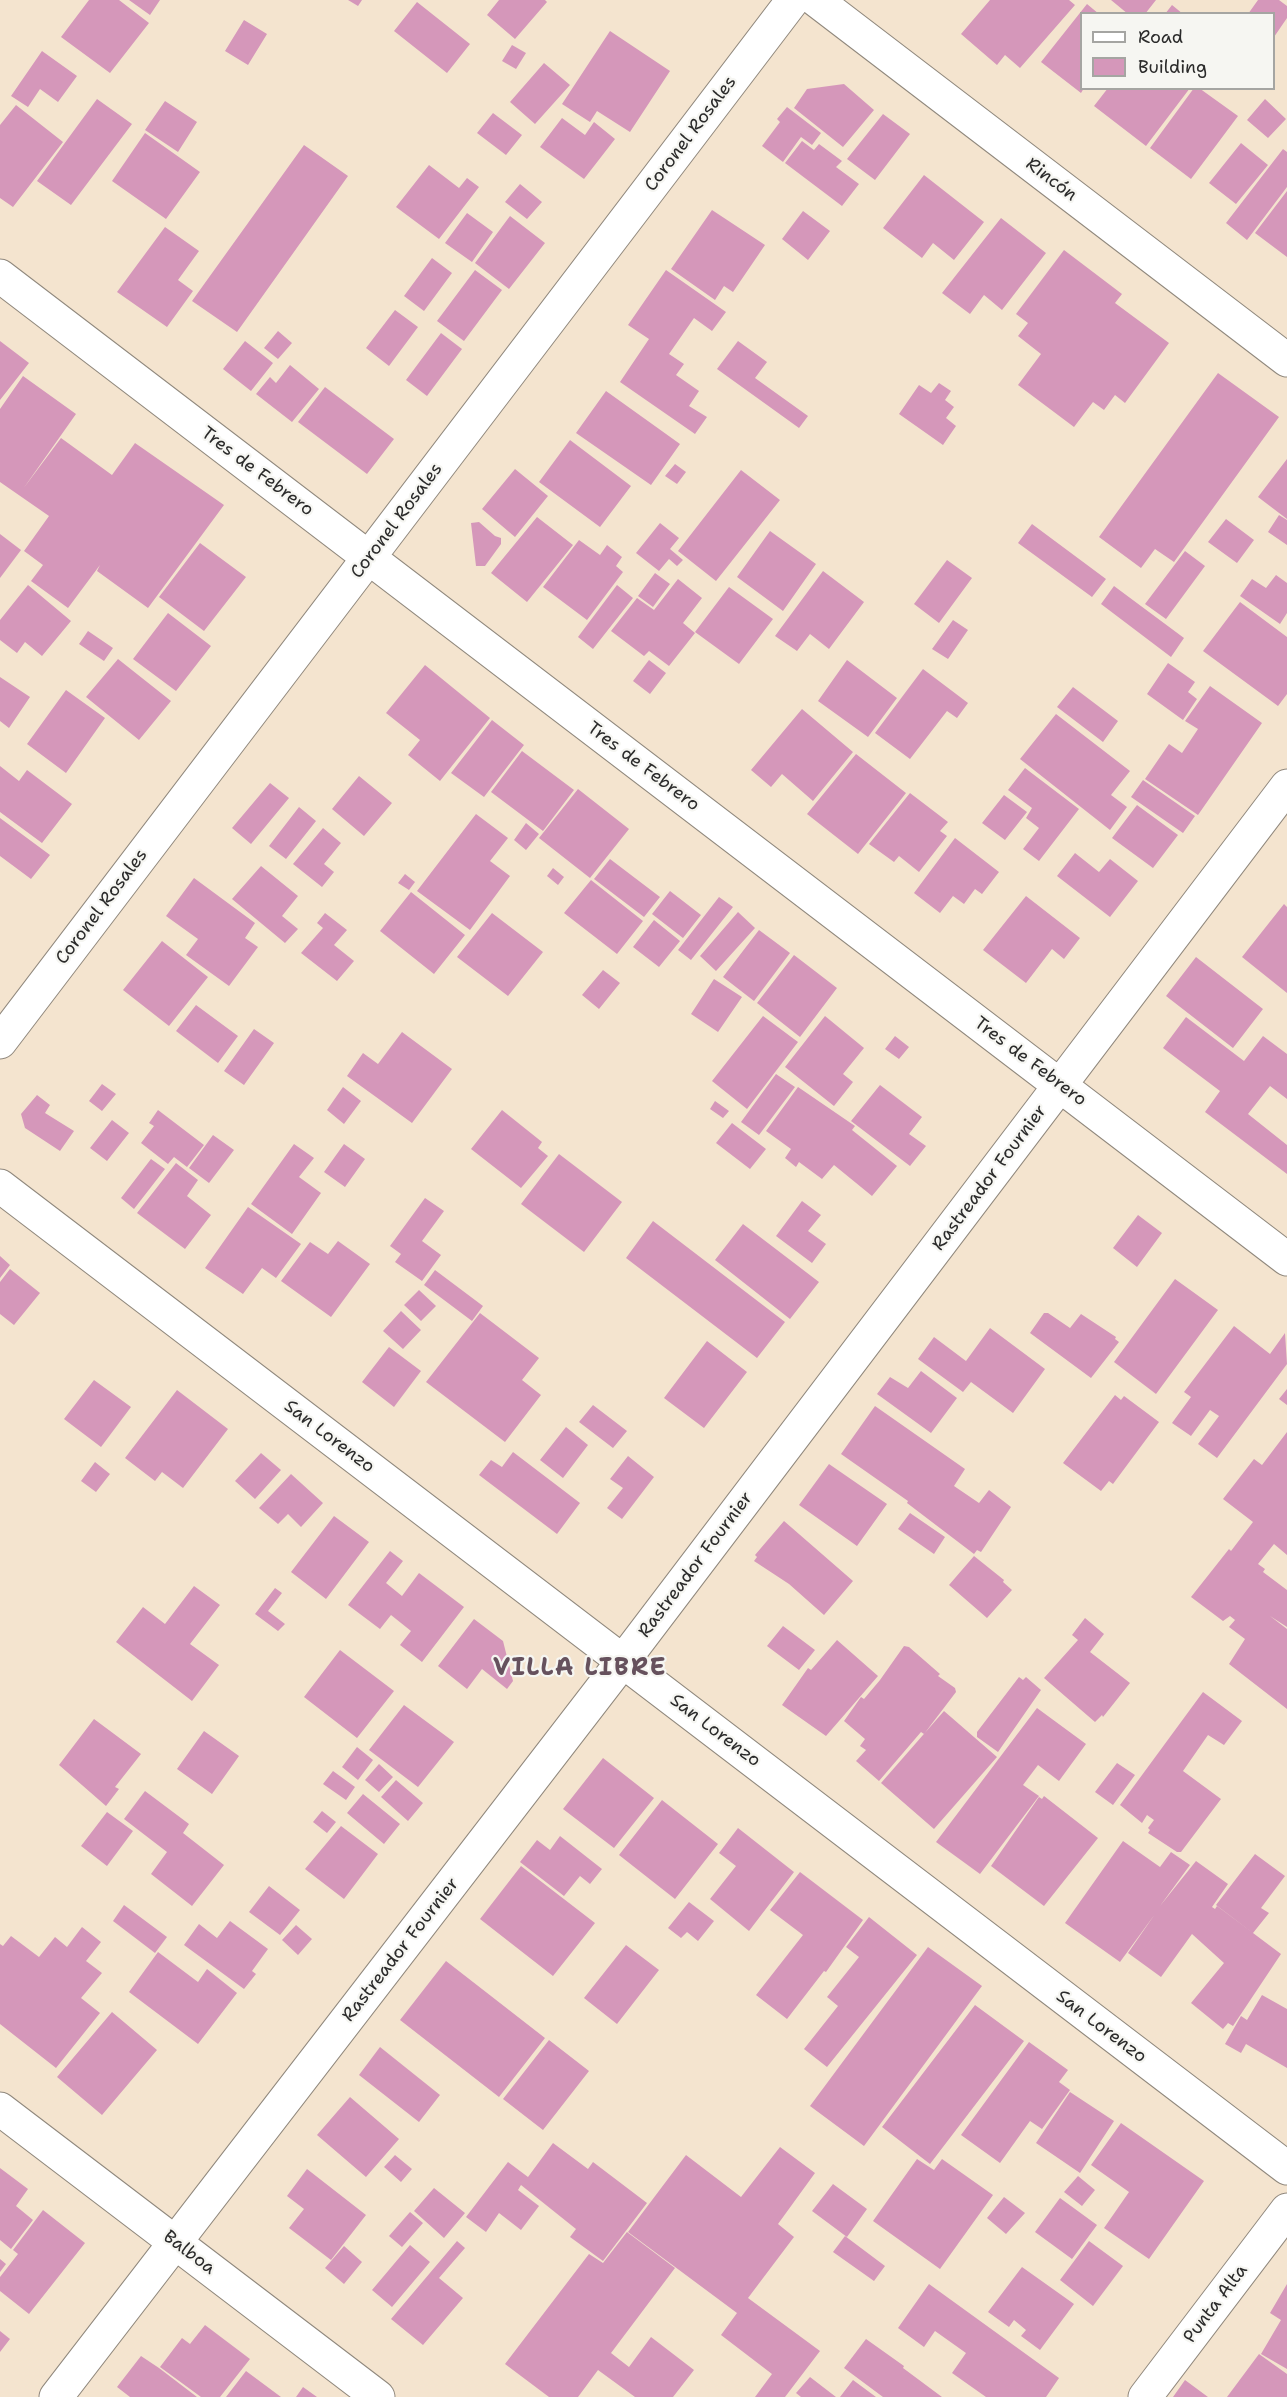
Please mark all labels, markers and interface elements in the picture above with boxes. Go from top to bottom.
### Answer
legend [1080,12,1275,90]
text: Road [1138,25,1183,49]
text: Building [1138,55,1207,79]
street label: Coronel Rosales [641,72,741,196]
street label: Rincón [1021,154,1081,206]
street label: Tres de Febrero [197,423,317,521]
street label: Coronel Rosales [347,459,447,583]
street label: Tres de Febrero [583,718,703,816]
street label: Coronel Rosales [52,845,152,969]
street label: Tres de Febrero [970,1013,1090,1111]
street label: Rastreador Fournier [928,1101,1052,1255]
street label: San Lorenzo [279,1396,379,1478]
street label: Rastreador Fournier [634,1488,758,1642]
district label: VILLA LIBRE [493,1655,667,1683]
street label: San Lorenzo [665,1690,765,1772]
street label: Rastreador Fournier [338,1874,464,2026]
street label: San Lorenzo [1051,1986,1151,2068]
street label: Balboa [159,2226,219,2280]
street label: Punta Alta [1179,2260,1253,2348]

